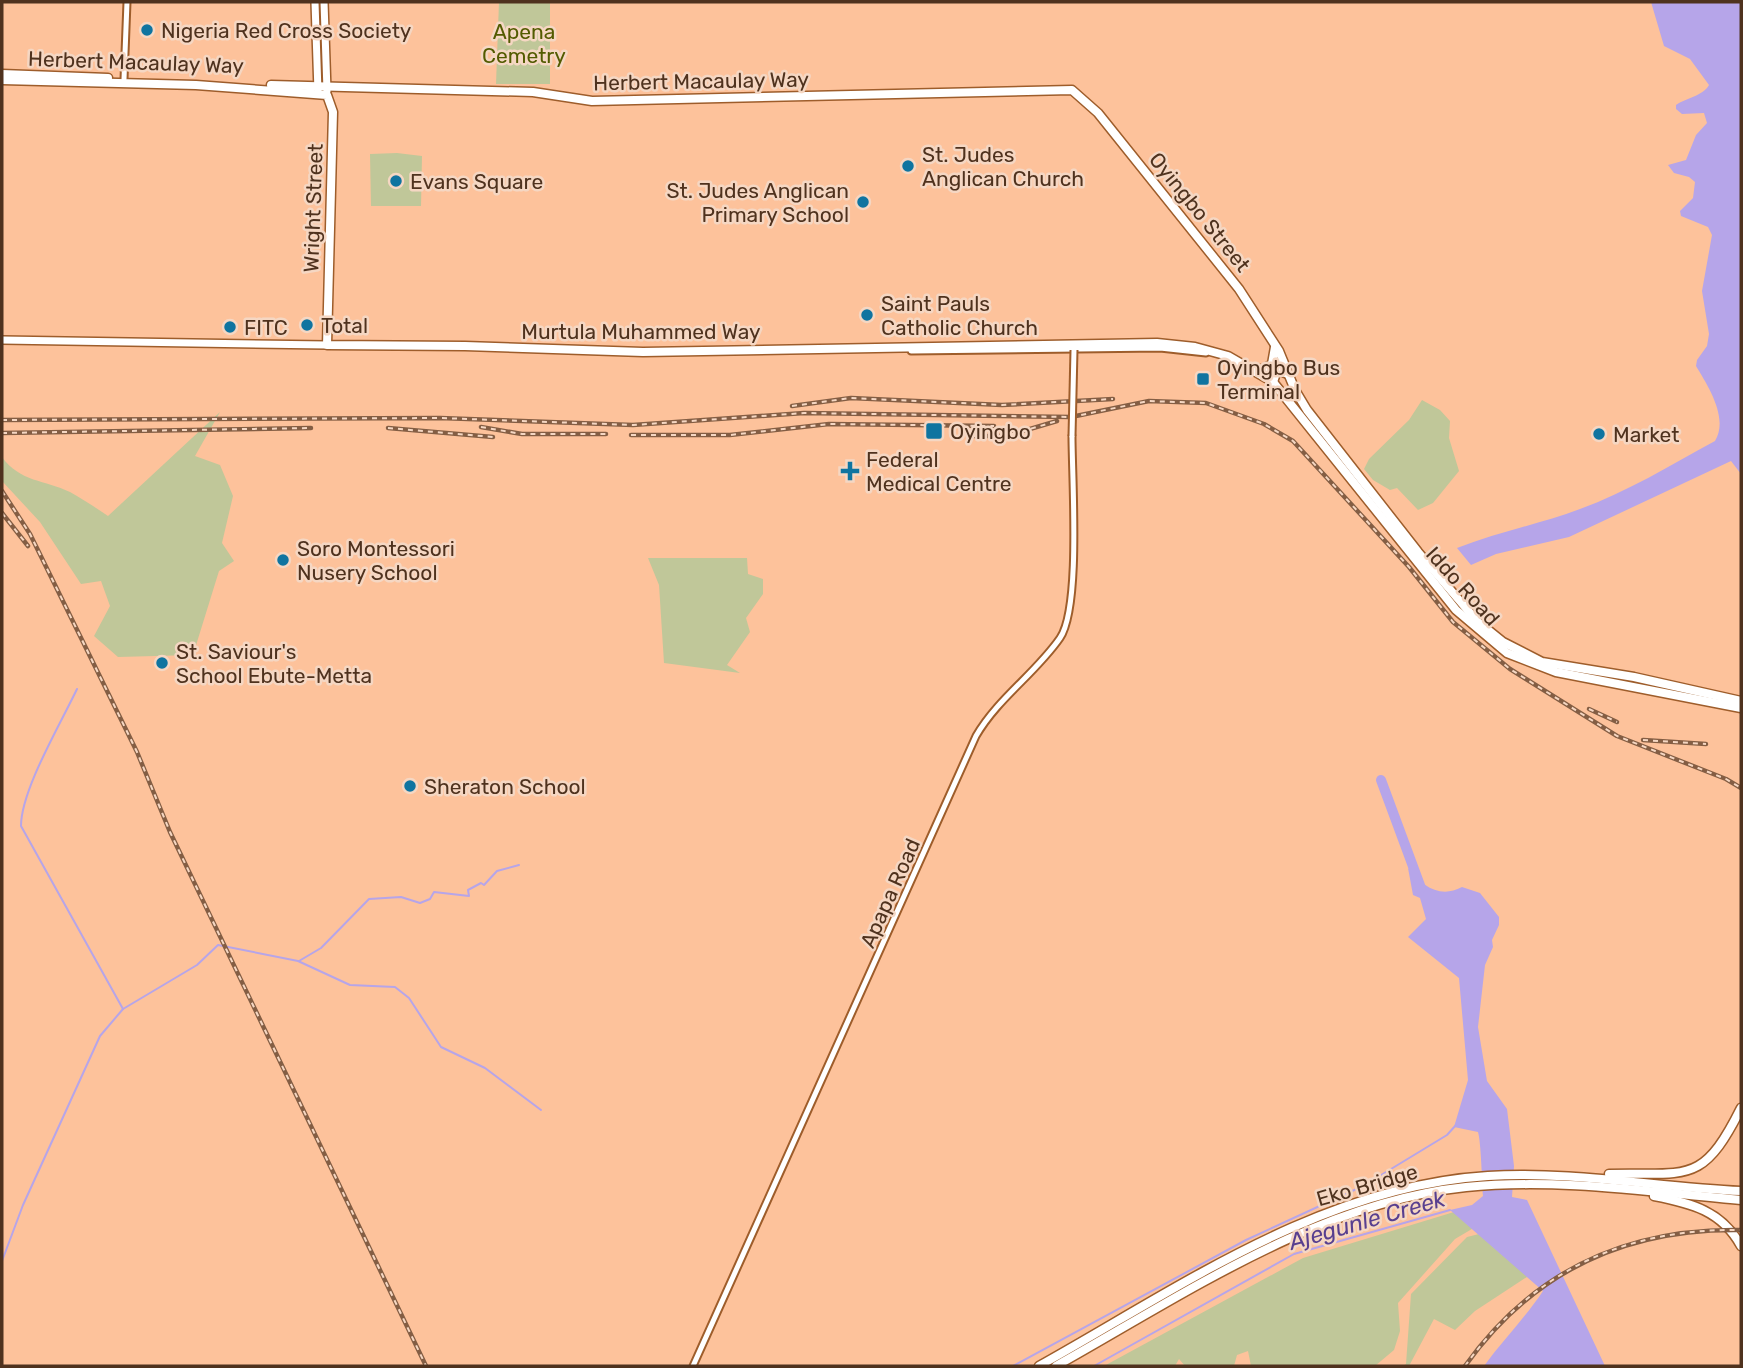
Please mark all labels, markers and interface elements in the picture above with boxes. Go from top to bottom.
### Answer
place label: Nigeria Red Cross Society [161,18,412,43]
park label: Apena Cemetry [482,19,566,68]
marker: Nigeria Red Cross Society [139,22,155,38]
street label: Herbert Macaulay Way [28,46,245,78]
street label: Herbert Macaulay Way [593,67,810,95]
place label: St. Judes Anglican Church [922,142,1084,191]
street label: Wright Street [298,143,328,273]
street label: Oyingbo Street [1144,147,1256,277]
marker: St. Judes Anglican Church [900,158,916,174]
place label: Evans Square [410,169,543,194]
marker: Evans Square [388,173,404,189]
place label: St. Judes Anglican Primary School [666,178,849,227]
marker: St. Judes Anglican Primary School [855,194,871,210]
place label: Saint Pauls Catholic Church [881,291,1038,340]
marker: Saint Pauls Catholic Church [859,307,875,323]
place label: Total [321,313,368,338]
place label: FITC [244,315,288,340]
marker: Total [299,317,315,333]
marker: FITC [222,319,238,335]
street label: Murtula Muhammed Way [521,319,761,344]
place label: Oyingbo Bus Terminal [1217,355,1340,404]
marker: Oyingbo Bus Terminal [1195,371,1211,387]
place label: Oyingbo [950,419,1031,444]
marker: Oyingbo [924,421,944,441]
place label: Market [1613,422,1679,447]
marker: Market [1591,426,1607,442]
place label: Federal Medical Centre [866,447,1012,496]
marker: Federal Medical Centre [840,461,860,481]
place label: Soro Montessori Nusery School [297,536,455,585]
street label: Iddo Road [1421,541,1505,631]
marker: Soro Montessori Nusery School [275,552,291,568]
place label: St. Saviour's School Ebute-Metta [176,639,372,688]
marker: St. Saviour's School Ebute-Metta [154,655,170,671]
place label: Sheraton School [424,774,586,799]
marker: Sheraton School [402,778,418,794]
street label: Apapa Road [855,834,925,952]
street label: Eko Bridge [1314,1159,1420,1211]
water label: Ajegunle Creek [1285,1184,1449,1256]

